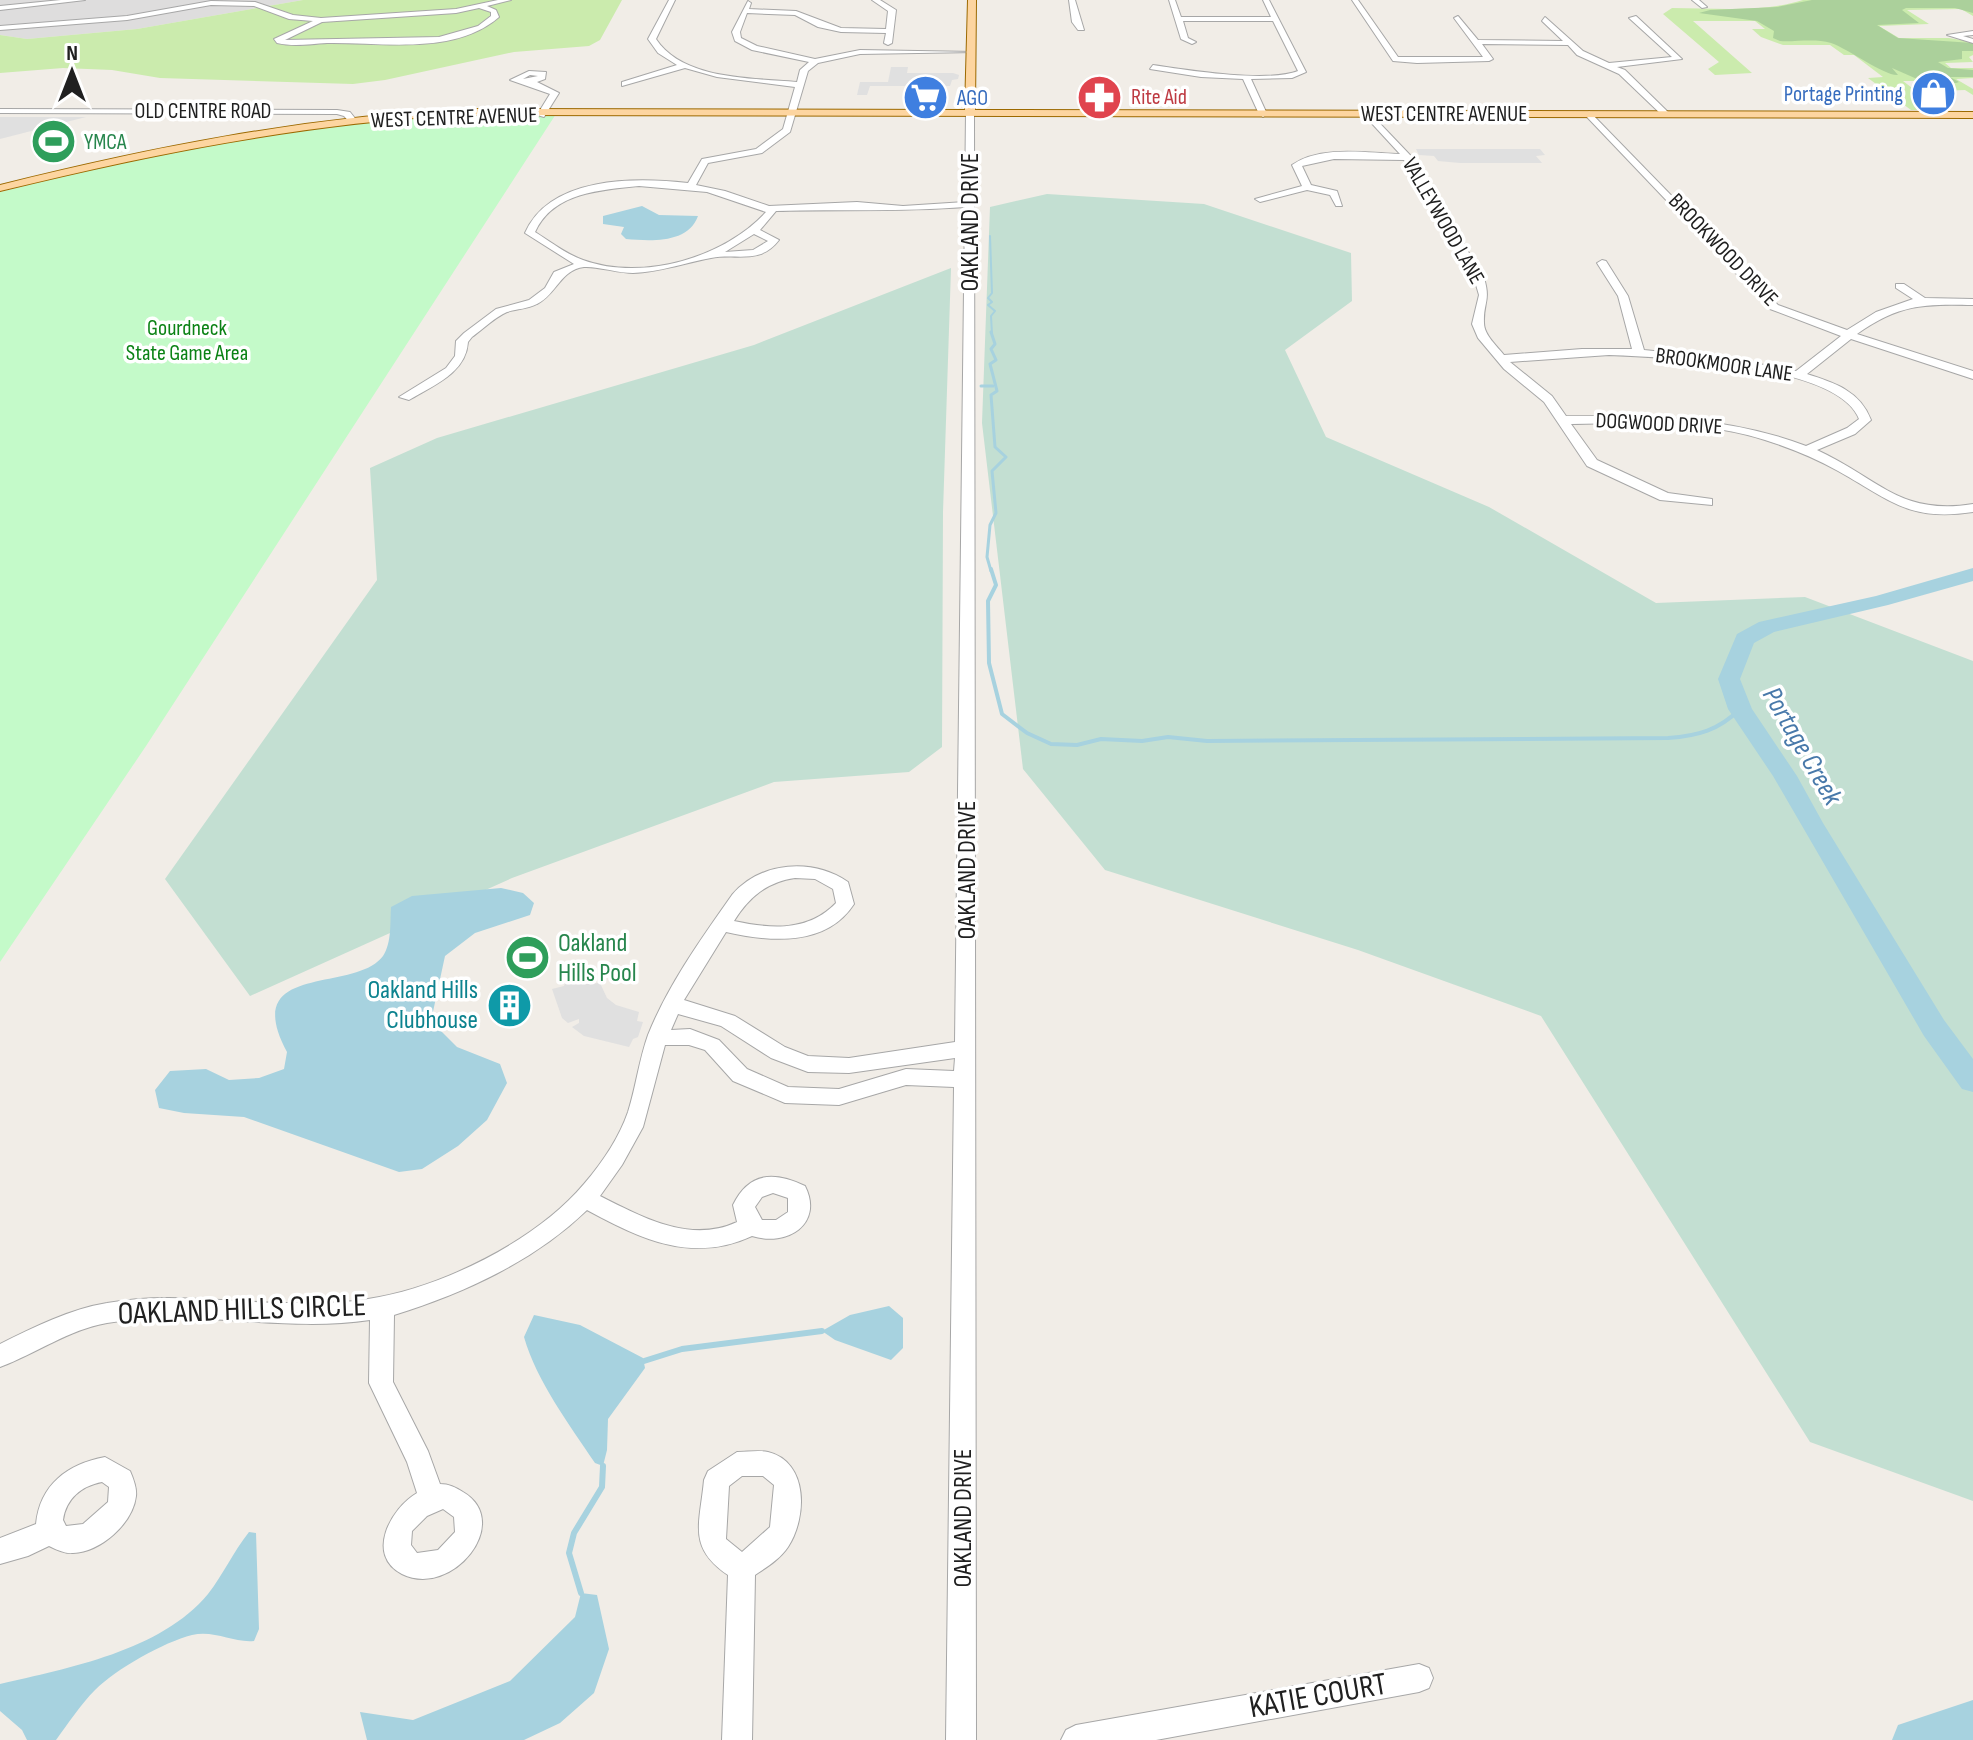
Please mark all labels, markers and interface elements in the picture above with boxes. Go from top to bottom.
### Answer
north arrow [32,32,112,112]
text: N [66,40,78,67]
shop icon: Portage Printing [1910,70,1958,118]
pharmacy icon: Rite Aid [1076,73,1124,121]
supermarket icon: AGO [902,74,950,122]
place label: Portage Printing [1784,81,1903,108]
place label: Rite Aid [1131,84,1187,111]
place label: AGO [956,85,988,112]
street label: OLD CENTRE ROAD [135,98,271,125]
street label: WEST CENTRE AVENUE [1361,101,1527,128]
street label: WEST CENTRE AVENUE [370,102,538,134]
sports icon: YMCA [29,118,77,166]
place label: YMCA [84,129,127,156]
street label: OAKLAND DRIVE [955,152,986,292]
street label: VALLEYWOOD LANE [1396,153,1490,289]
street label: BROOKWOOD DRIVE [1662,188,1784,312]
park label: Gourdneck State Game Area [126,315,248,367]
street label: BROOKMOOR LANE [1654,342,1794,388]
street label: DOGWOOD DRIVE [1595,407,1723,441]
water label: Portage Creek [1755,681,1850,812]
street label: OAKLAND DRIVE [952,800,983,940]
place label: Oakland Hills Pool [558,928,637,989]
sports icon: Oakland Hills Pool [503,934,551,982]
place label: Oakland Hills Clubhouse [367,975,478,1036]
building icon: Oakland Hills Clubhouse [485,981,533,1029]
street label: OAKLAND HILLS CIRCLE [117,1286,367,1334]
street label: OAKLAND DRIVE [948,1448,979,1588]
street label: KATIE COURT [1246,1665,1390,1727]

